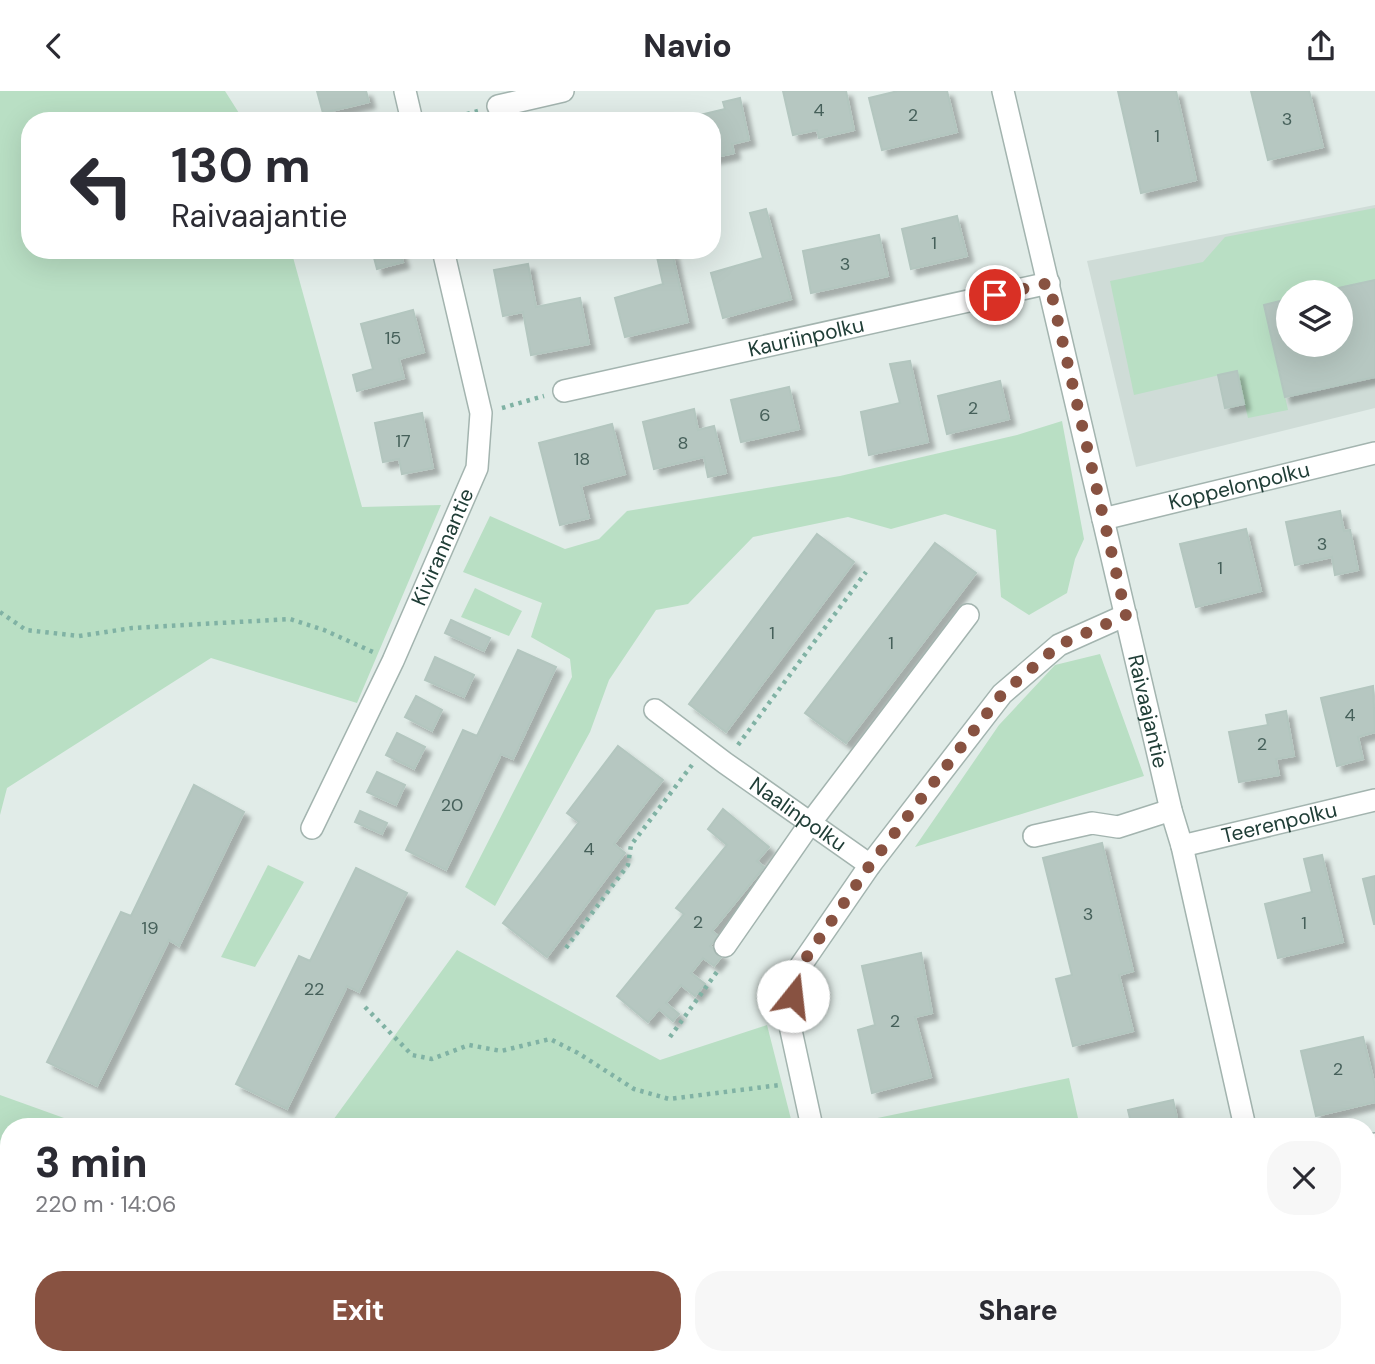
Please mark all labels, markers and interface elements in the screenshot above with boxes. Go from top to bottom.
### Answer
text: Navio [643,25,732,67]
icon: back [35,27,73,65]
icon: share [1302,27,1340,65]
house number: 4 [814,98,825,122]
house number: 2 [908,103,918,127]
house number: 3 [1282,107,1292,131]
house number: 1 [1154,124,1160,148]
text: 130 m [171,133,311,197]
icon: left [56,140,147,231]
text: Raivaajantie [171,195,347,237]
house number: 1 [931,231,937,255]
house number: 3 [840,252,850,276]
pin [965,265,1025,325]
icon: arrive [976,276,1014,314]
map controls [1276,280,1353,357]
button: layers [1276,280,1353,357]
street label: Kauriinpolku [745,311,867,364]
house number: 15 [385,326,401,350]
house number: 2 [968,396,978,420]
house number: 6 [759,403,771,427]
house number: 17 [395,429,411,453]
house number: 8 [678,431,688,455]
house number: 18 [574,447,590,471]
street label: Koppelonpolku [1166,455,1313,517]
street label: Kivirannantie [405,484,481,610]
house number: 3 [1317,532,1327,556]
house number: 1 [1217,556,1223,580]
house number: 1 [769,621,775,645]
house number: 1 [888,631,894,655]
street label: Raivaajantie [1121,652,1175,771]
house number: 4 [1345,703,1356,727]
house number: 2 [1257,732,1267,756]
street label: Naalinpolku [744,771,852,858]
house number: 20 [441,793,463,817]
street label: Teerenpolku [1219,796,1340,850]
house number: 4 [584,837,595,861]
house number: 3 [1083,902,1093,926]
house number: 2 [693,910,703,934]
house number: 1 [1301,911,1307,935]
house number: 19 [142,916,158,940]
position arrow [756,959,830,1033]
house number: 22 [304,977,324,1001]
house number: 2 [890,1009,900,1033]
house number: 2 [1333,1057,1343,1081]
text: 3 min [35,1135,148,1190]
button: close [1267,1141,1341,1215]
text: 220 m · 14:06 [35,1189,176,1219]
button: Exit [35,1271,681,1351]
button: Share [695,1271,1341,1351]

